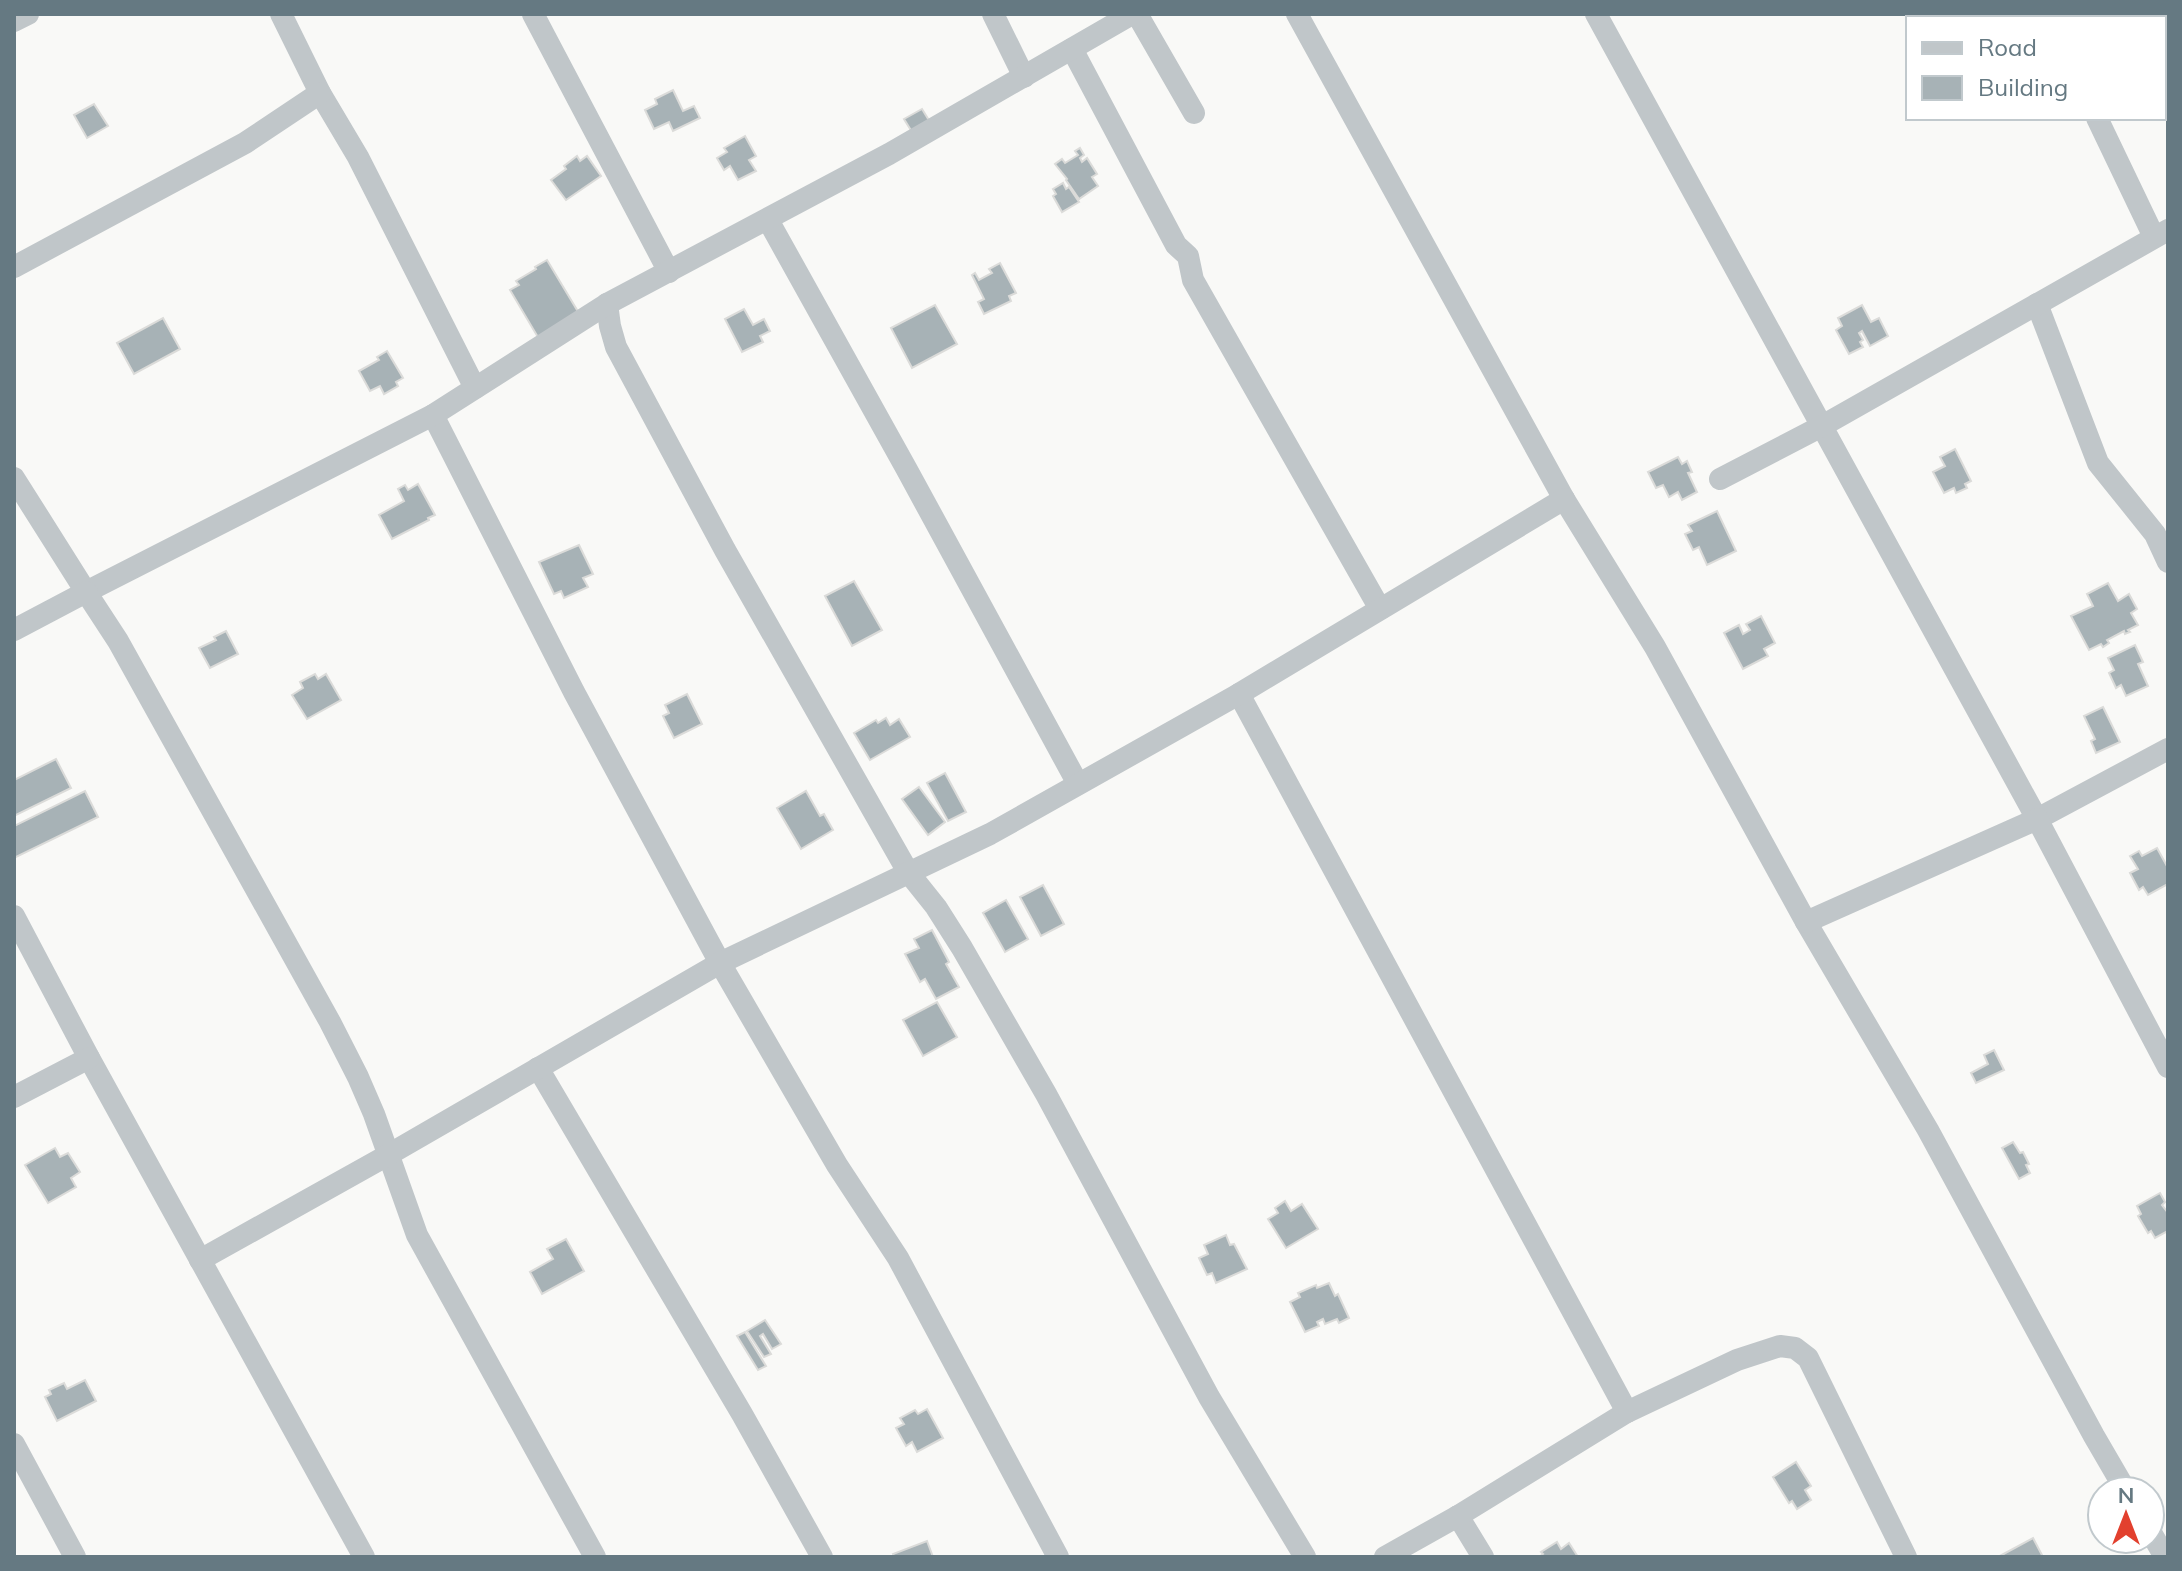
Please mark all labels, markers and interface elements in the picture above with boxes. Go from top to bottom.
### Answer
legend [1906,16,2166,120]
text: Road [1978,32,2037,62]
text: Building [1978,72,2068,102]
north arrow [2086,1475,2166,1555]
text: N [2118,1481,2134,1509]

